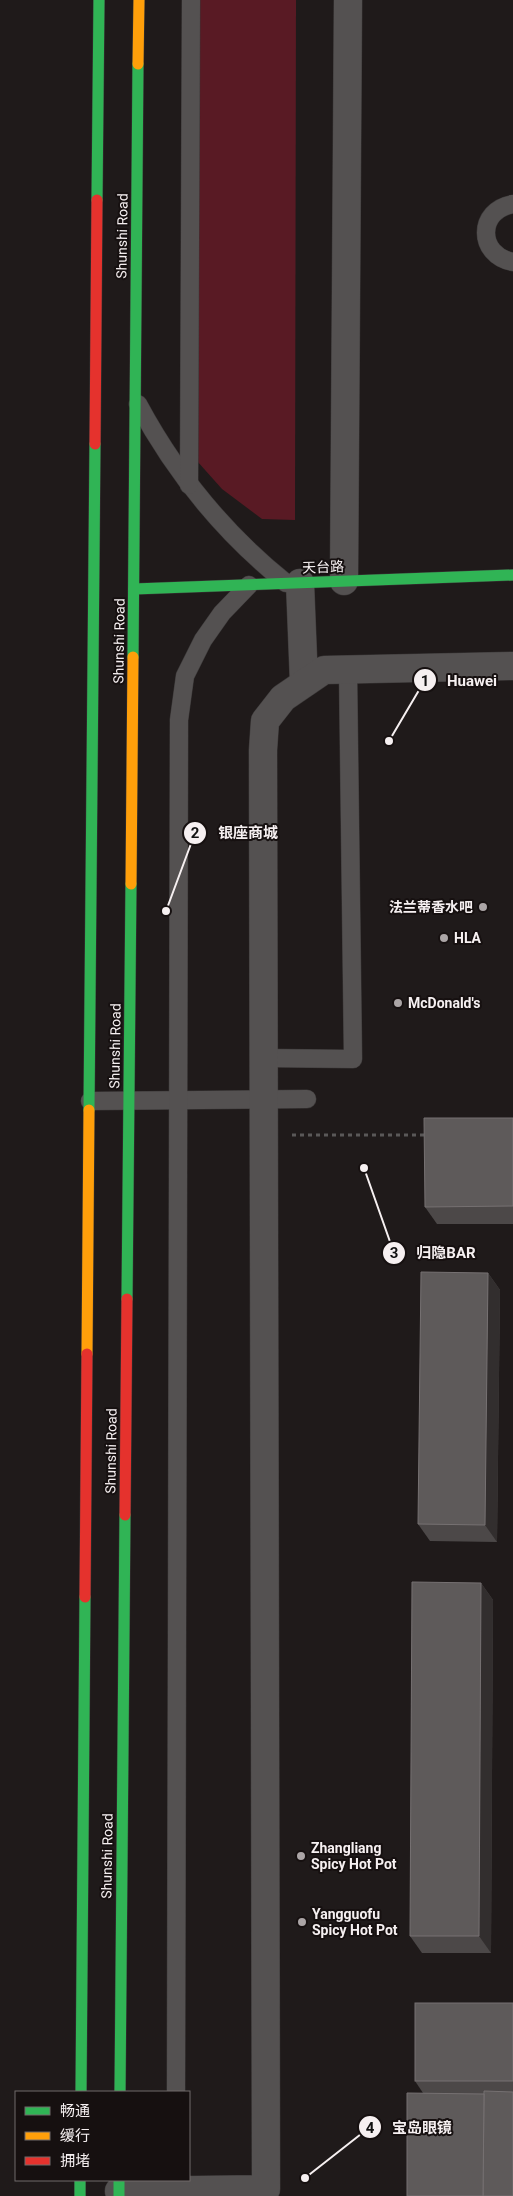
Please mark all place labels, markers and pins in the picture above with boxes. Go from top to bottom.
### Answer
callout: Huawei [412,665,507,695]
callout: 银座商城 [183,818,288,848]
place label: 法兰蒂香水吧 [389,899,473,915]
marker: 法兰蒂香水吧 [477,901,489,913]
place label: HLA [454,930,482,946]
marker: HLA [438,932,450,944]
place label: McDonald's [408,995,480,1011]
marker: McDonald's [392,997,404,1009]
callout: 归隐BAR [381,1238,485,1268]
place label: Zhangliang Spicy Hot Pot [311,1840,397,1872]
marker: Zhangliang Spicy Hot Pot [295,1850,307,1862]
place label: Yangguofu Spicy Hot Pot [312,1906,398,1938]
marker: Yangguofu Spicy Hot Pot [296,1916,308,1928]
callout: 宝岛眼镜 [357,2112,462,2142]

